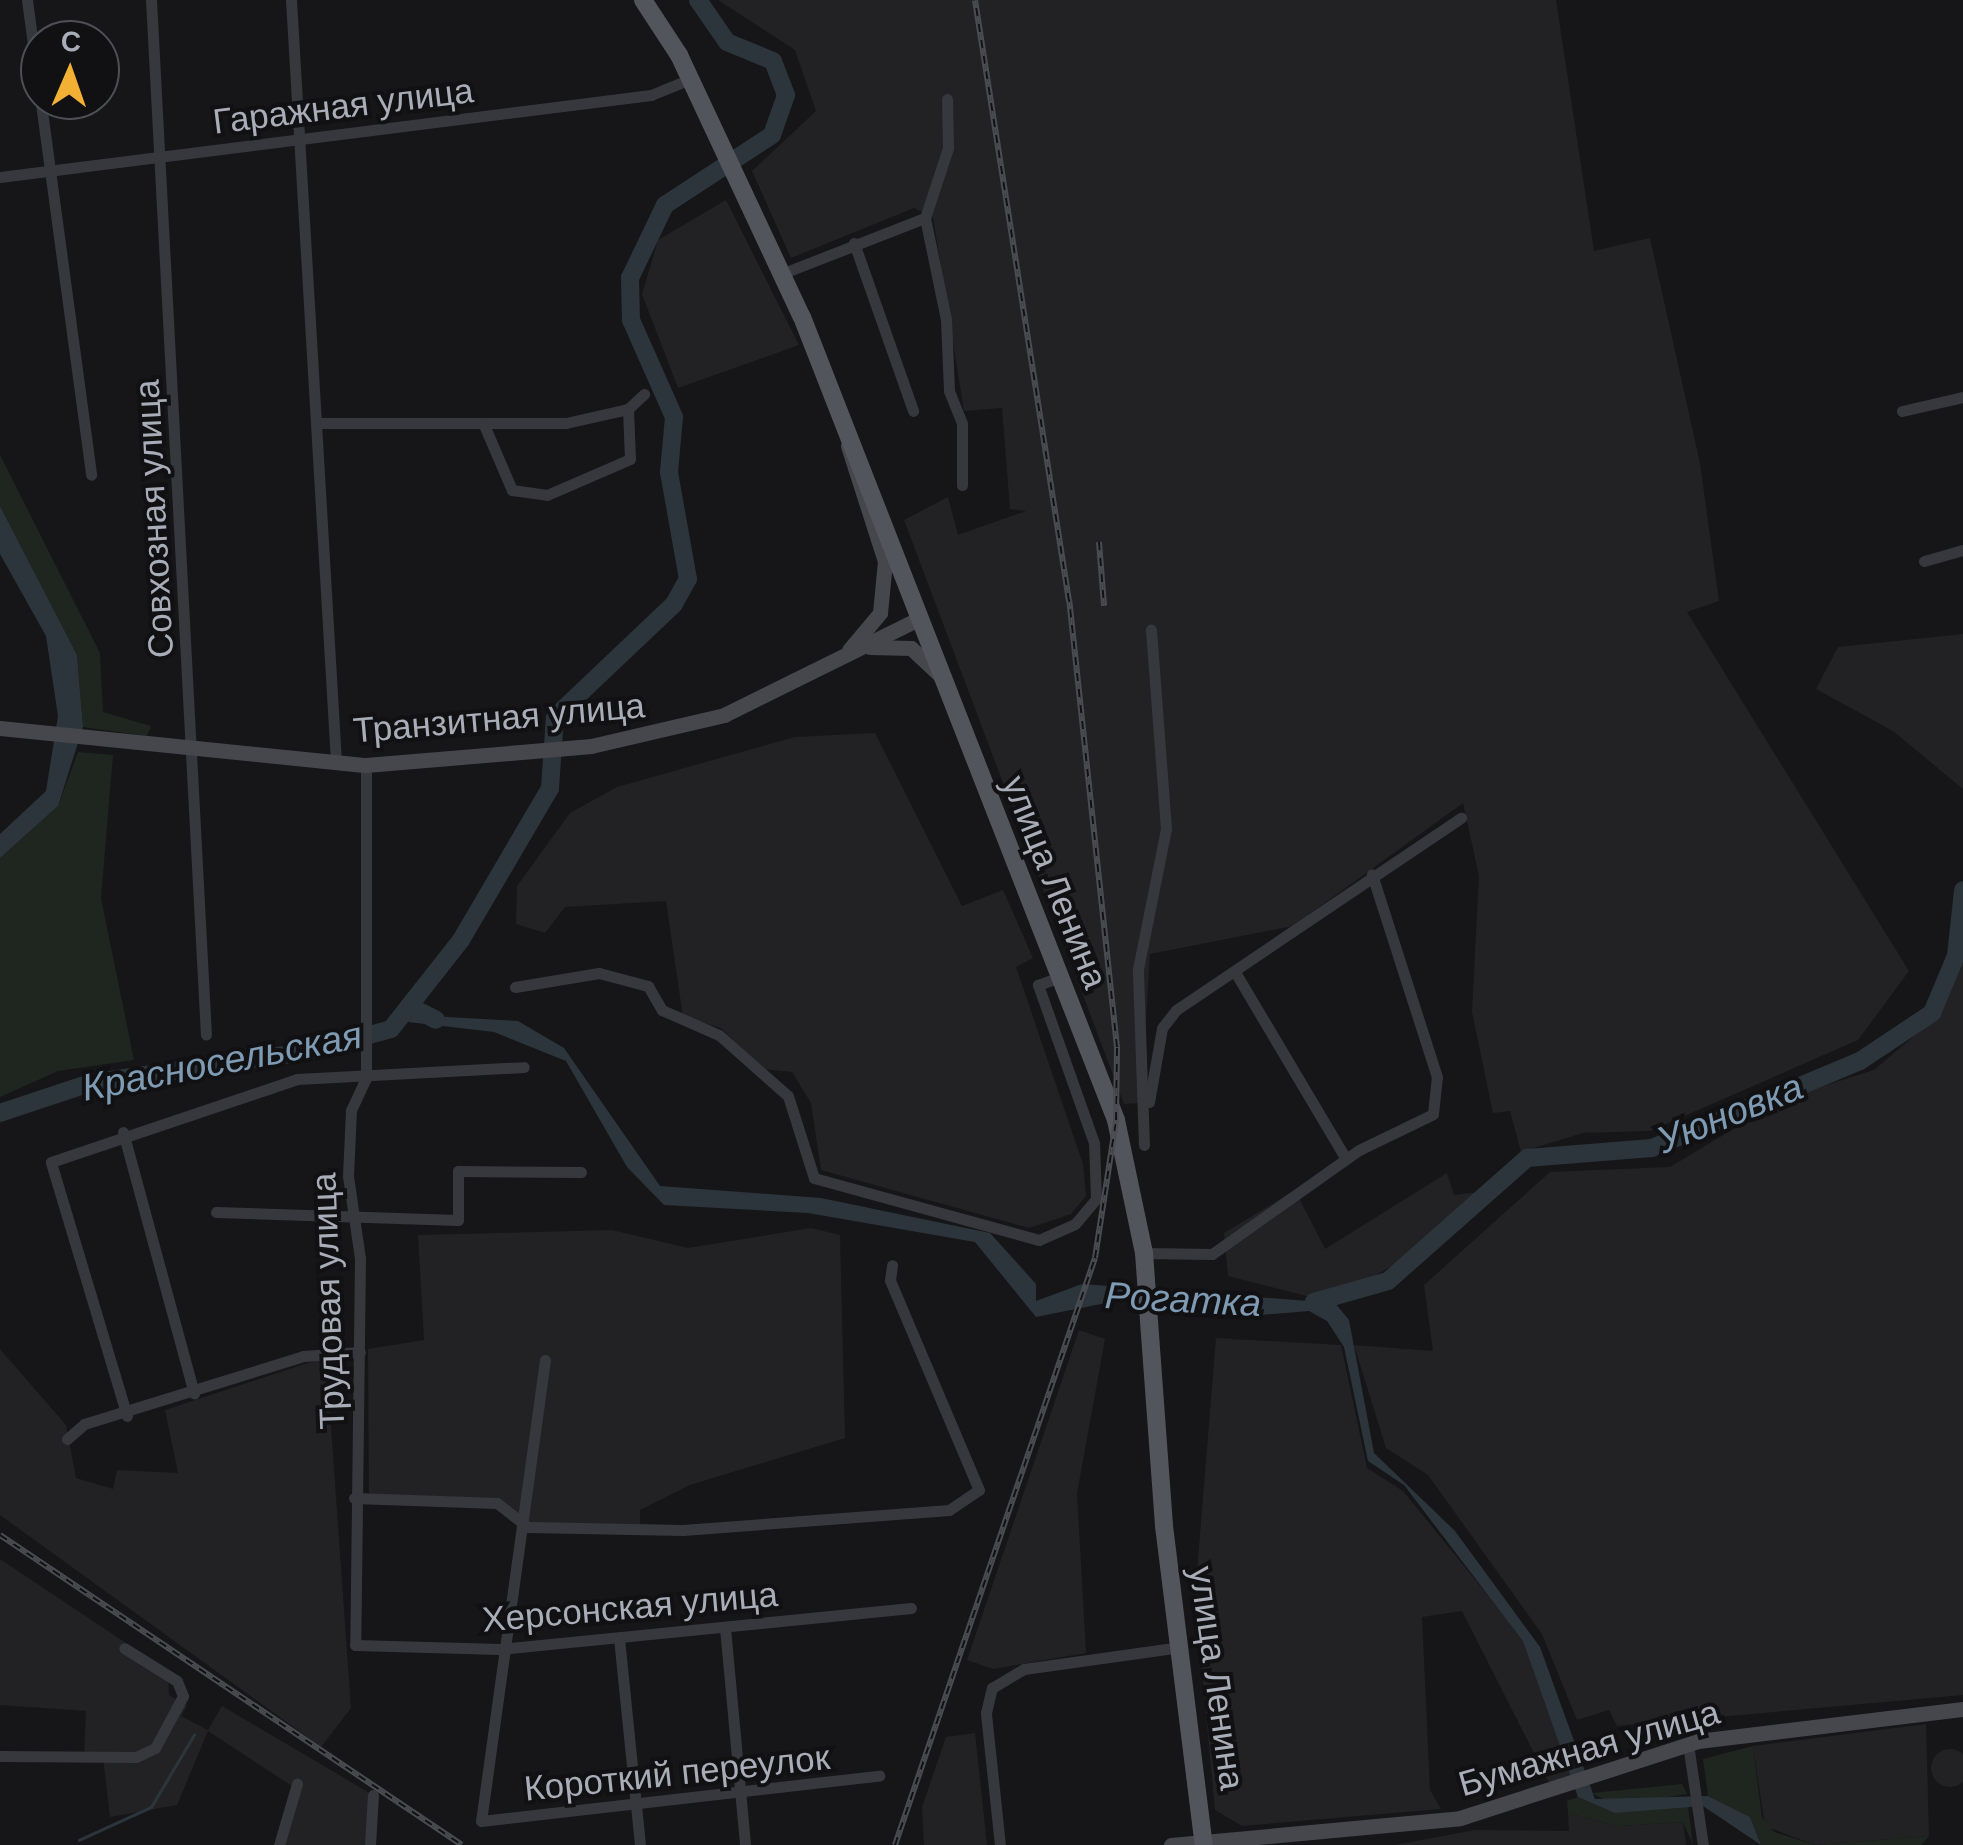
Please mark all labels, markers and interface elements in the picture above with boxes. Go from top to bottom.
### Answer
north arrow [20,20,120,120]
text: С [60,23,82,60]
street label: Гаражная улица [210,69,476,143]
street label: Совхозная улица [126,379,182,659]
street label: Транзитная улица [351,684,647,752]
street label: улица Ленина [993,770,1117,994]
water label: Красносельская [78,1012,366,1112]
water label: Уюновка [1650,1064,1810,1164]
street label: Трудовая улица [303,1172,353,1430]
water label: Рогатка [1104,1273,1262,1327]
street label: улица Ленина [1181,1563,1253,1793]
street label: Херсонская улица [480,1573,780,1641]
street label: Бумажная улица [1454,1691,1724,1805]
street label: Короткий переулок [522,1736,832,1810]

